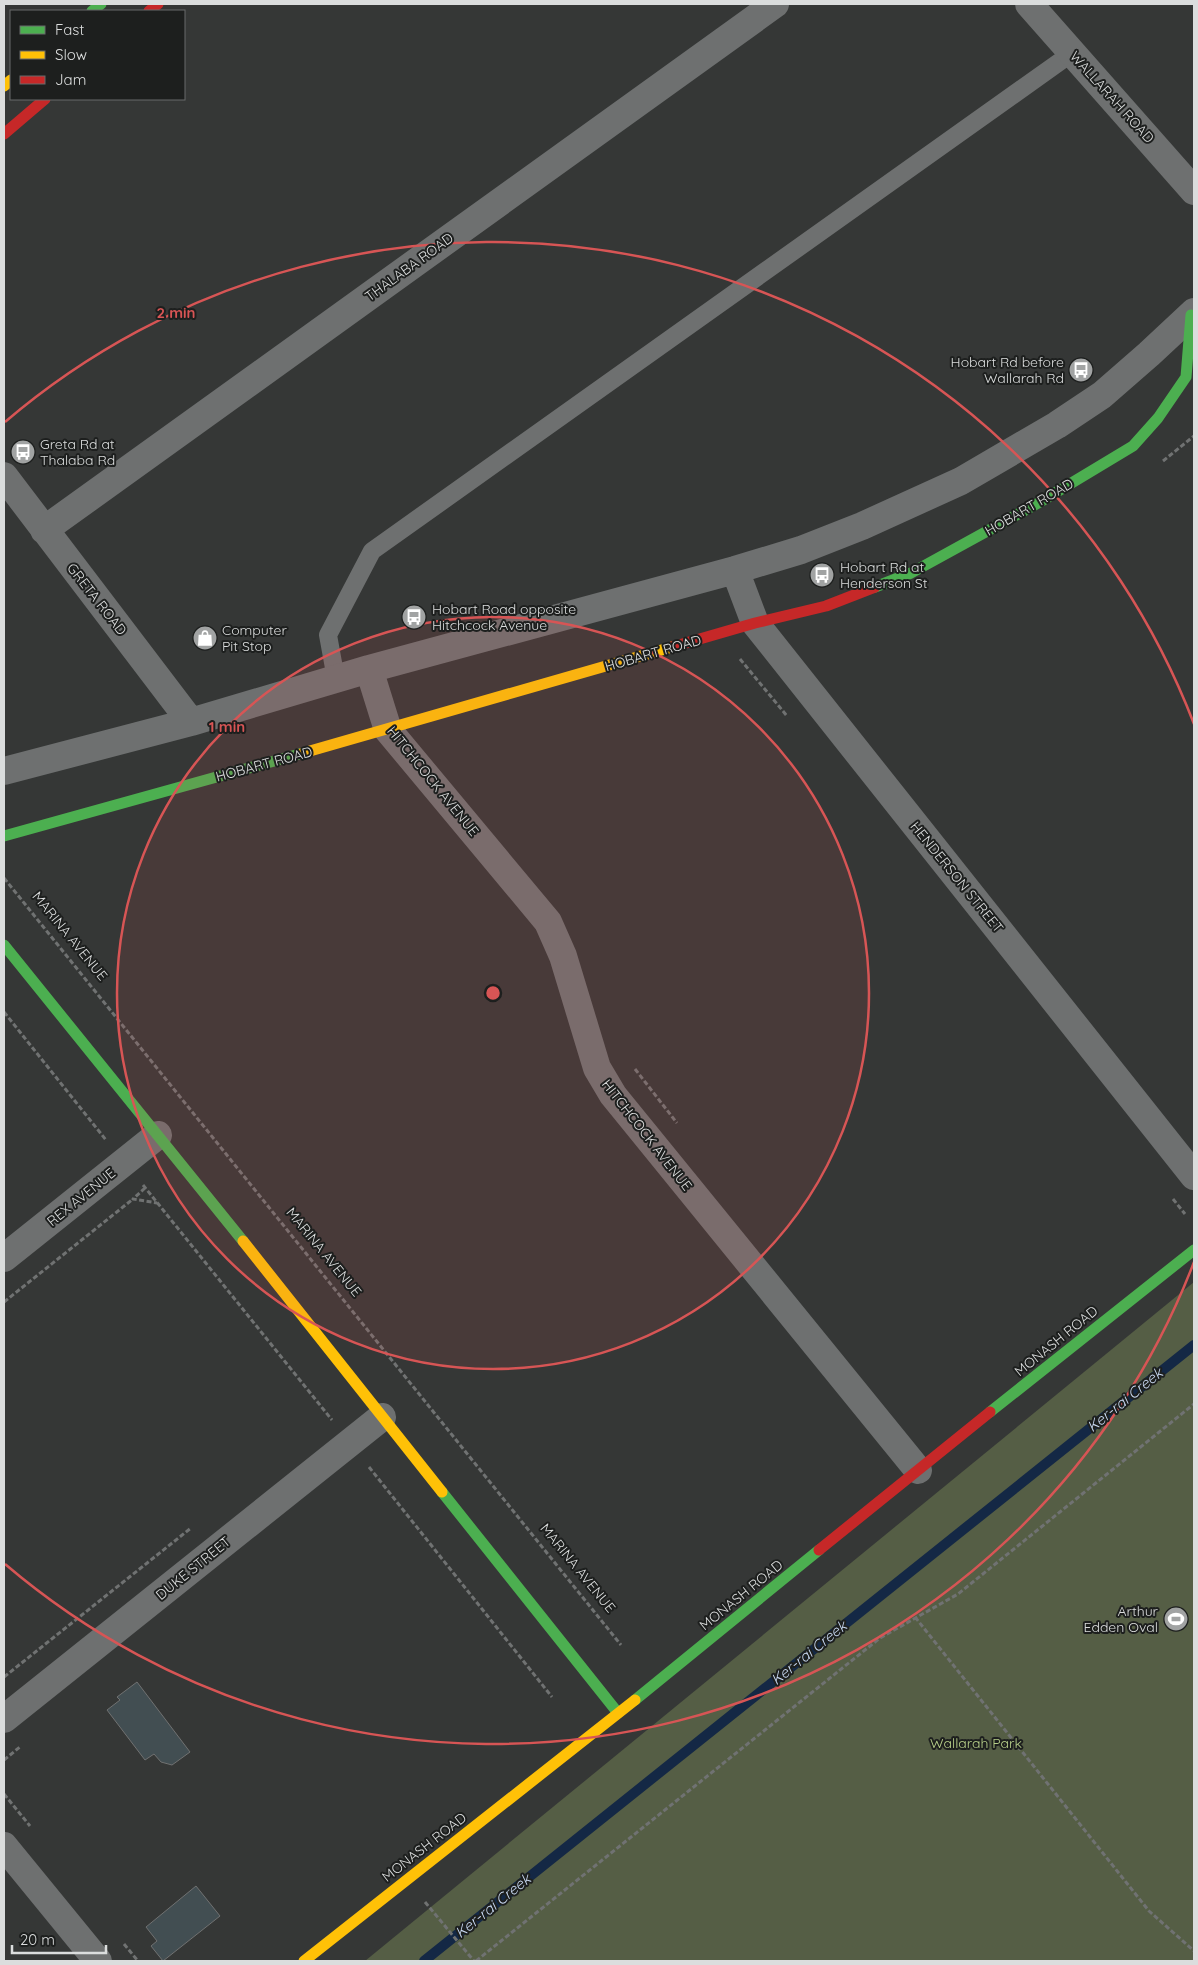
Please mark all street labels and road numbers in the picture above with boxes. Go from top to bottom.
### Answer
street label: WALLARAH ROAD [1066,47,1158,147]
street label: THALABA ROAD [361,229,457,305]
street label: HOBART ROAD [981,474,1077,540]
street label: GRETA ROAD [63,559,131,639]
street label: HOBART ROAD [603,631,703,675]
street label: HITCHCOCK AVENUE [383,722,483,840]
street label: HOBART ROAD [214,742,314,786]
street label: HENDERSON STREET [906,818,1008,936]
street label: MARINA AVENUE [28,888,112,984]
street label: HITCHCOCK AVENUE [598,1076,696,1194]
street label: REX AVENUE [43,1164,119,1230]
street label: MARINA AVENUE [282,1204,366,1300]
street label: MONASH ROAD [1011,1302,1101,1380]
street label: MARINA AVENUE [536,1520,620,1616]
street label: DUKE STREET [152,1532,234,1604]
street label: MONASH ROAD [696,1556,786,1634]
street label: MONASH ROAD [378,1808,470,1886]

